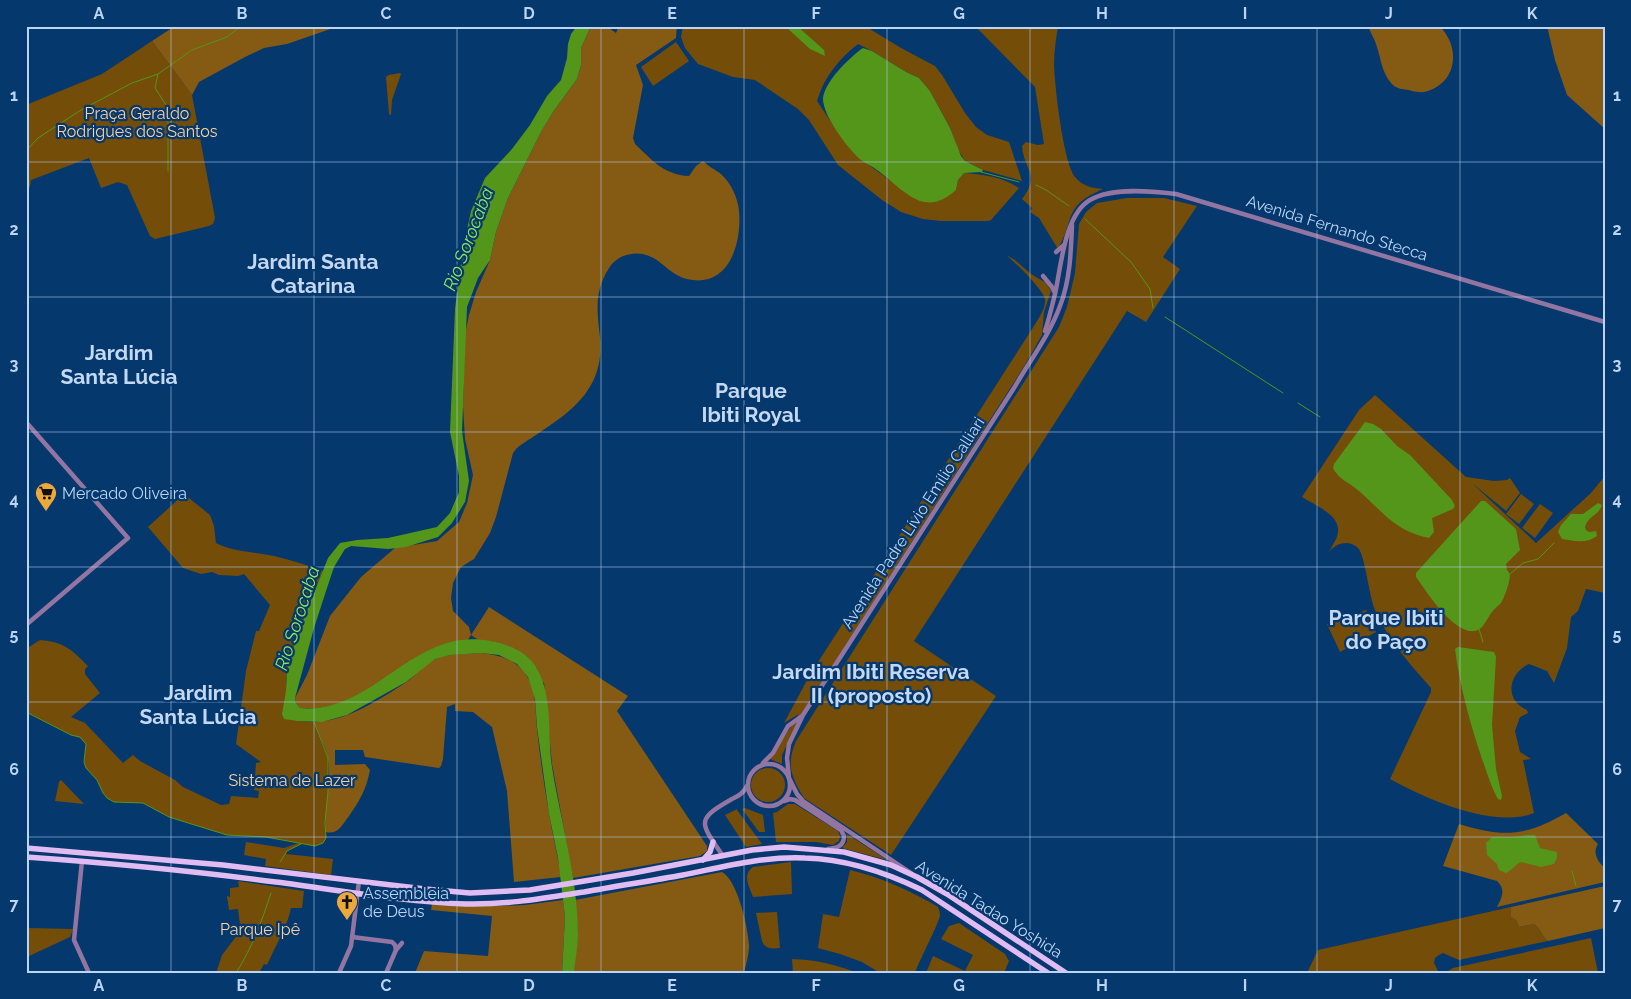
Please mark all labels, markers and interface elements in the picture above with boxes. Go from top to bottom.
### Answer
text: A [94,4,105,23]
text: B [237,4,248,23]
text: C [381,4,392,23]
text: D [523,4,535,23]
text: E [667,4,677,23]
text: F [811,4,821,23]
text: G [953,4,965,23]
text: H [1096,4,1108,23]
text: I [1243,4,1247,23]
text: J [1385,4,1393,23]
text: K [1527,4,1538,23]
text: 1 [10,86,18,105]
text: 1 [1613,86,1621,105]
park label: Praça Geraldo Rodrigues dos Santos [57,104,218,141]
water label: Rio Sorocaba [439,184,497,293]
street label: Avenida Fernando Stecca [1244,191,1430,265]
text: 2 [9,220,19,239]
text: 2 [1612,220,1622,239]
district label: Jardim Santa Catarina [247,249,379,298]
district label: Jardim Santa Lúcia [60,340,178,389]
text: 3 [10,355,19,374]
text: 3 [1613,355,1622,374]
district label: Parque Ibiti Royal [701,378,801,427]
street label: Avenida Padre Lívio Emílio Calliari [837,414,989,632]
supermarket icon: Mercado Oliveira [34,481,58,512]
place label: Mercado Oliveira [62,484,187,503]
text: 4 [9,490,19,509]
text: 4 [1612,490,1622,509]
water label: Rio Sorocaba [270,563,324,673]
district label: Parque Ibiti do Paço [1328,605,1444,654]
text: 5 [10,625,19,644]
text: 5 [1613,625,1622,644]
district label: Jardim Ibiti Reserva II (proposto) [772,659,970,708]
district label: Jardim Santa Lúcia [139,680,257,729]
text: 6 [9,760,19,779]
text: 6 [1612,760,1622,779]
park label: Sistema de Lazer [228,771,356,790]
street label: Avenida Tadao Yoshida [912,856,1066,962]
place label: Assembleia de Deus [363,884,449,921]
church icon: Assembleia de Deus [335,890,359,921]
text: 7 [10,895,19,914]
text: 7 [1613,895,1622,914]
park label: Parque Ipê [220,920,300,939]
text: A [94,976,105,995]
text: B [237,976,248,995]
text: C [381,976,392,995]
text: D [523,976,535,995]
text: E [667,976,677,995]
text: F [811,976,821,995]
text: G [953,976,965,995]
text: H [1096,976,1108,995]
text: I [1243,976,1247,995]
text: J [1385,976,1393,995]
text: K [1527,976,1538,995]

